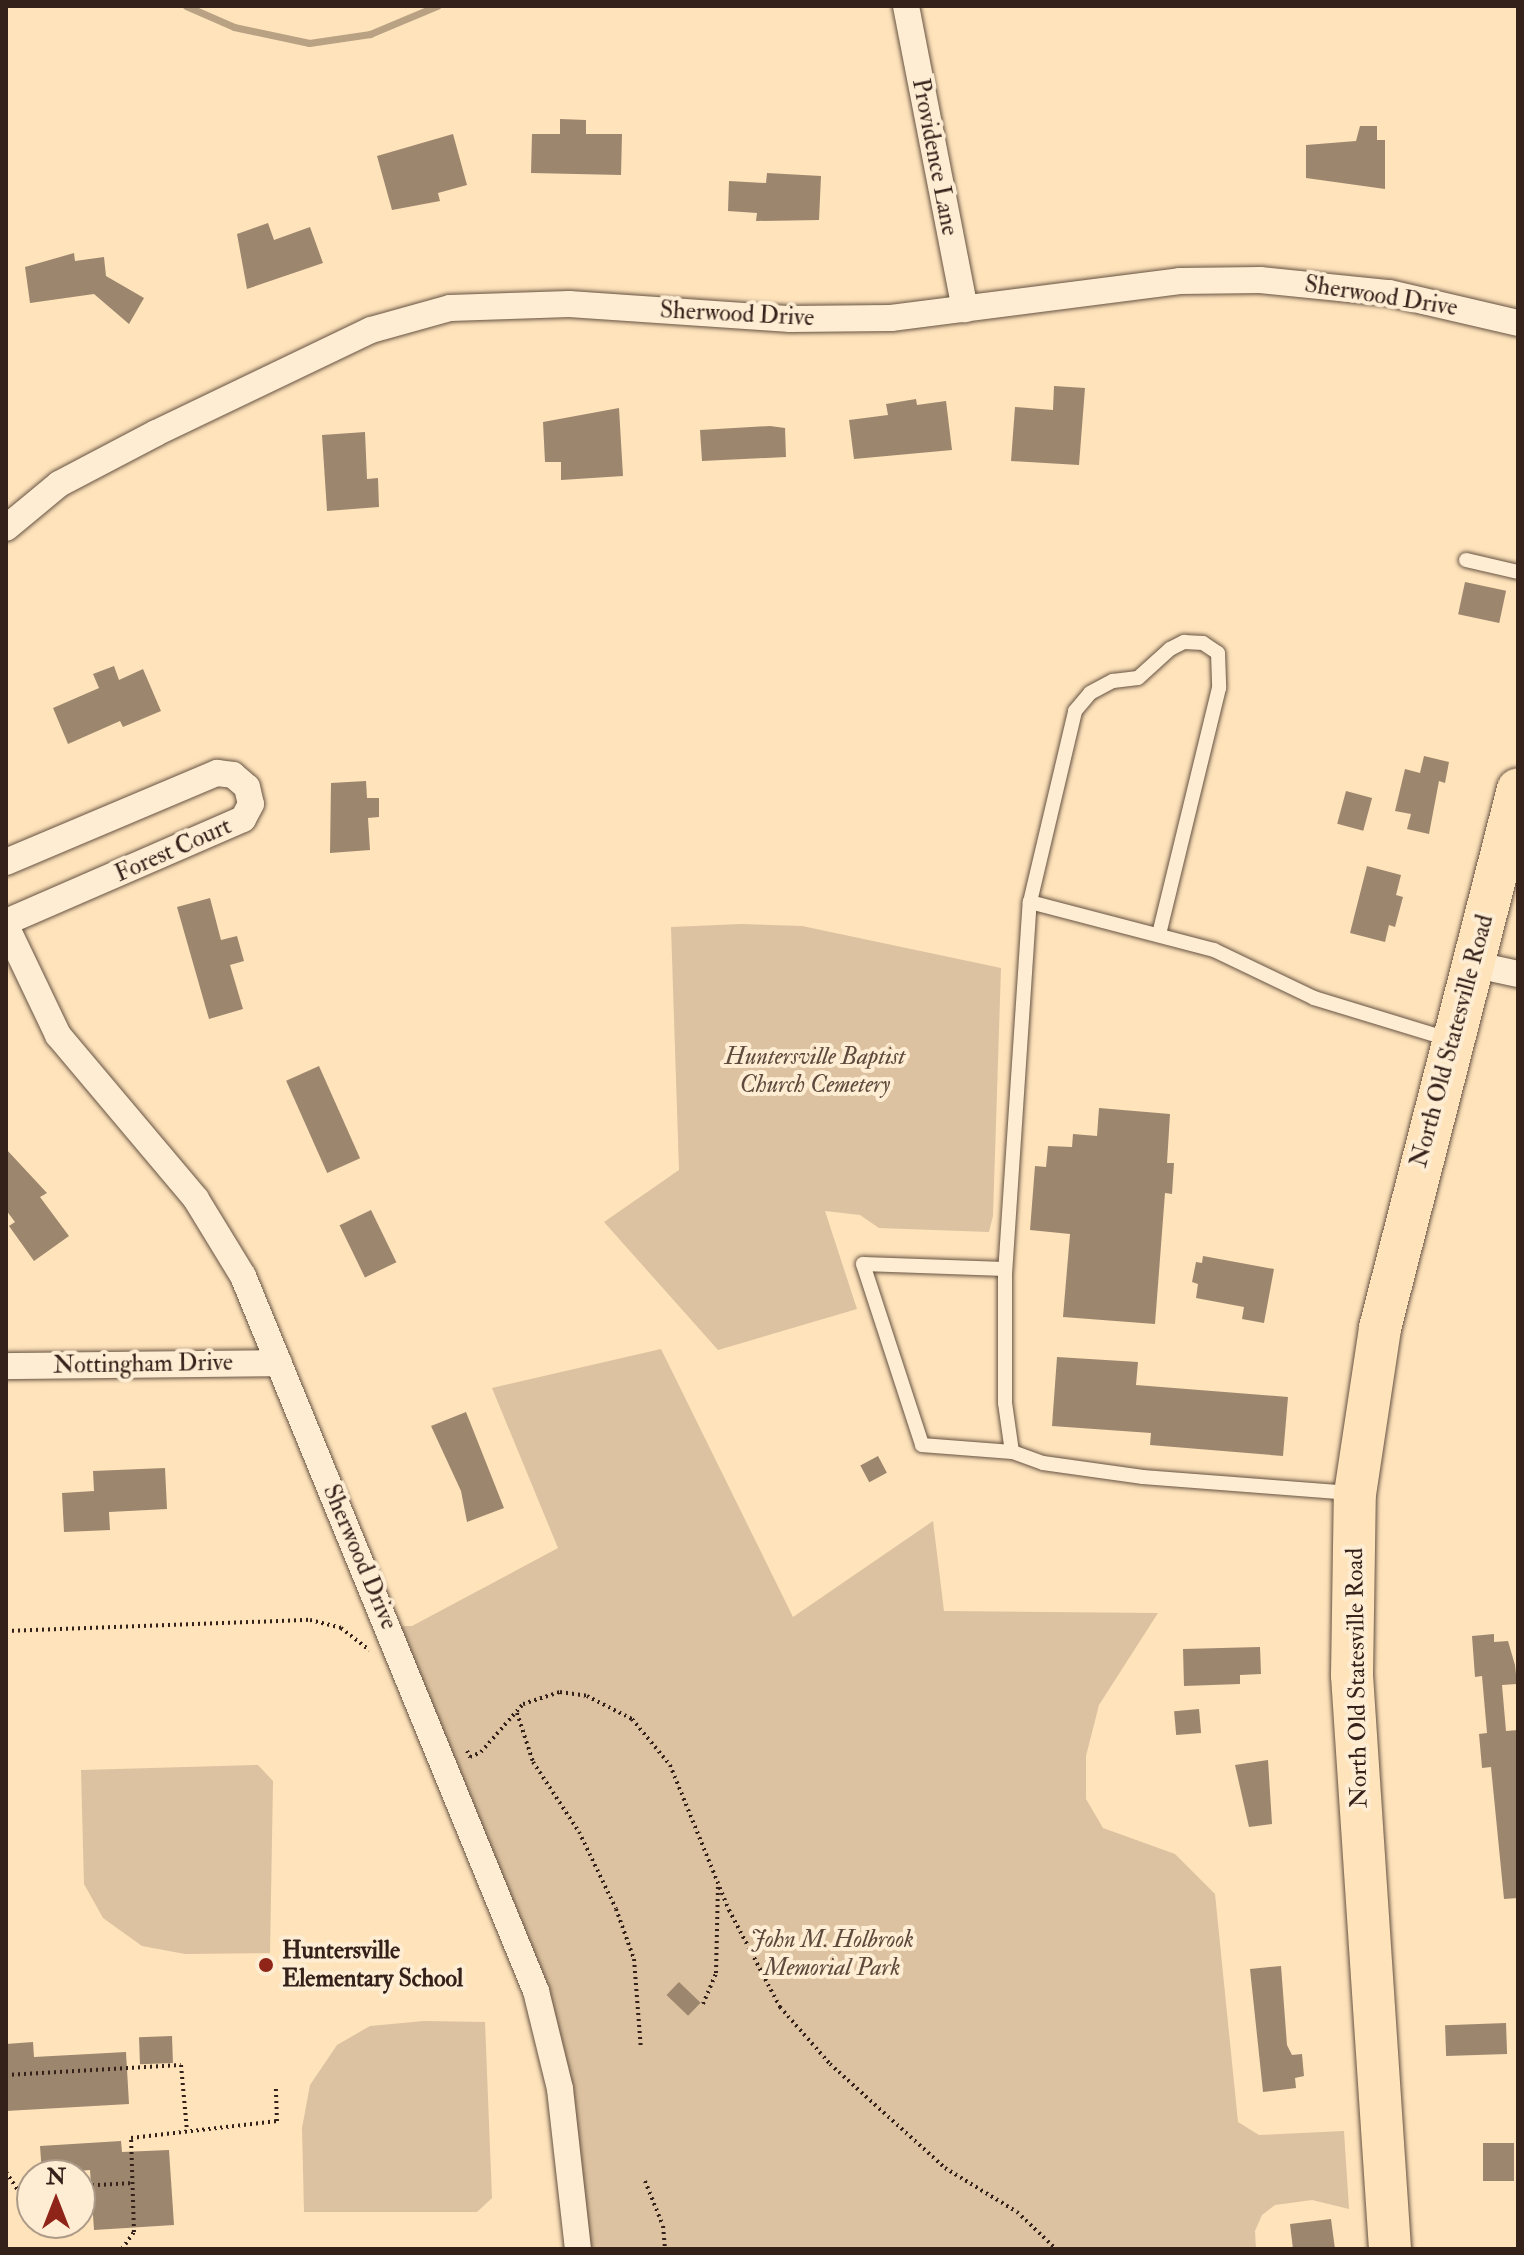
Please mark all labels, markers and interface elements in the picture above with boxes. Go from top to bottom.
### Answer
street label: Providence Lane [906,76,964,238]
street label: Sherwood Drive [1302,270,1460,322]
street label: Sherwood Drive [659,296,815,332]
street label: Forest Court [110,812,236,888]
street label: North Old Statesville Road [1404,912,1500,1170]
park label: Huntersville Baptist Church Cemetery [725,1043,905,1099]
street label: Nottingham Drive [53,1348,233,1380]
street label: Sherwood Drive [317,1480,403,1634]
street label: North Old Statesville Road [1340,1548,1374,1808]
park label: John M. Holbrook Memorial Park [750,1926,914,1982]
place label: Huntersville Elementary School [282,1937,463,1993]
marker: Huntersville Elementary School [257,1956,275,1974]
north arrow [16,2159,96,2239]
text: N [46,2163,66,2191]

